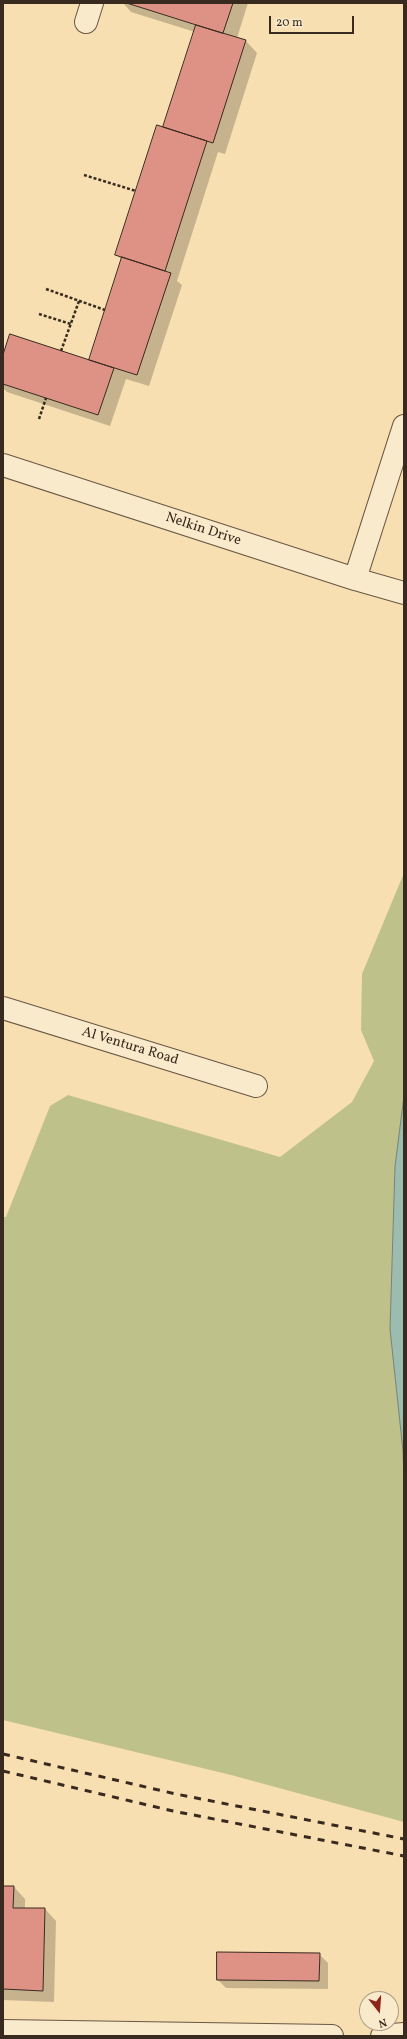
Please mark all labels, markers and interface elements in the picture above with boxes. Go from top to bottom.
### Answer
scale bar [271,8,356,34]
text: 20 m [276,15,303,31]
street label: Nelkin Drive [163,510,243,550]
street label: Al Ventura Road [80,1024,180,1070]
north arrow [359,1991,399,2031]
text: N [376,2014,388,2030]

